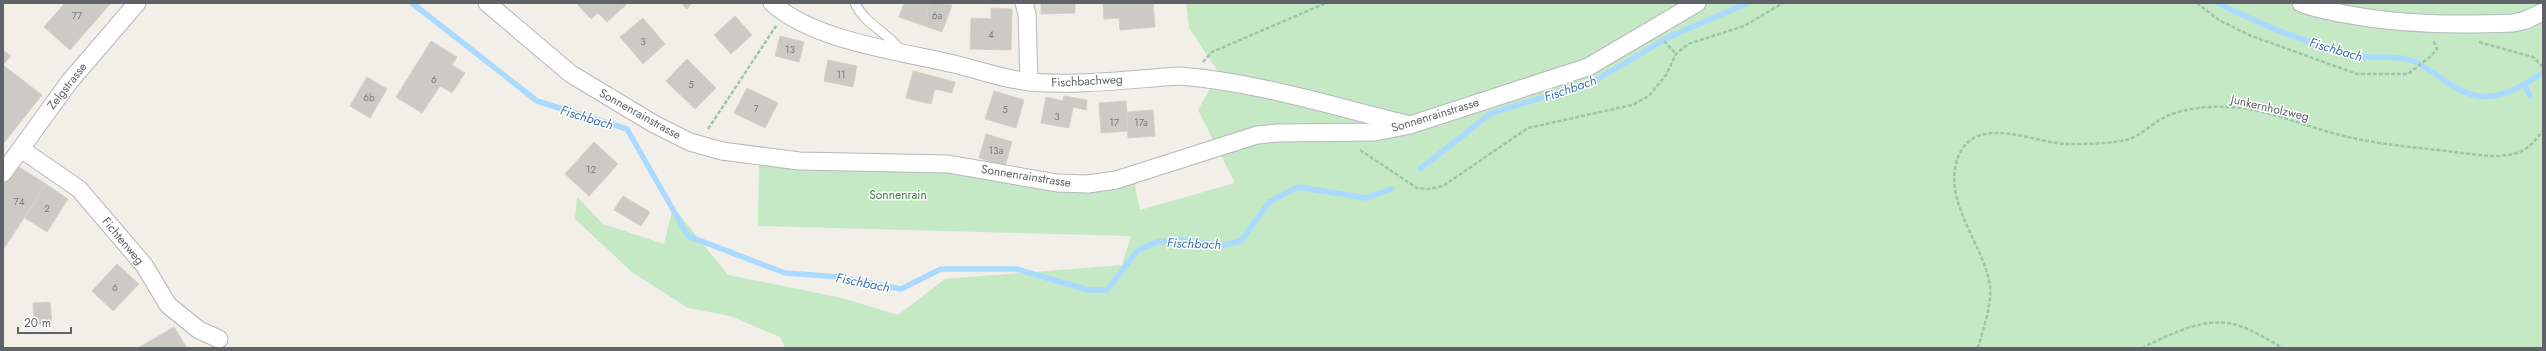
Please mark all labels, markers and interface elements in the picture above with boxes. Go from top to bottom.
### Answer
house number: 77 [72,8,83,23]
house number: 6a [932,8,942,23]
house number: 4 [988,27,994,42]
water label: Fischbach [2307,33,2365,66]
house number: 3 [640,34,646,49]
house number: 13 [785,42,796,57]
street label: Zelgstrasse [43,59,91,113]
house number: 11 [837,67,846,82]
street label: Fischbachweg [1051,70,1123,92]
water label: Fischbach [1541,71,1599,106]
house number: 6 [431,72,437,87]
house number: 5 [688,77,694,92]
street label: Sonnenrainstrasse [596,84,684,144]
house number: 6b [363,90,375,105]
street label: Junkernholzweg [2227,90,2311,126]
street label: Sonnenrainstrasse [1389,93,1481,137]
water label: Fischbach [558,100,616,135]
house number: 7 [753,101,759,116]
house number: 5 [1002,102,1008,117]
house number: 3 [1054,109,1060,124]
house number: 17 [1109,115,1120,130]
house number: 17a [1134,115,1148,130]
house number: 13a [989,143,1004,158]
street label: Sonnenrainstrasse [980,160,1072,192]
house number: 12 [586,162,596,177]
park label: Sonnenrain [869,186,927,204]
house number: 74 [13,194,25,209]
house number: 2 [44,201,50,216]
street label: Fichtenweg [98,213,148,269]
water label: Fischbach [1166,233,1222,254]
water label: Fischbach [834,268,892,297]
house number: 6 [112,280,118,295]
scale bar [18,309,71,335]
text: 20 m [24,314,51,332]

